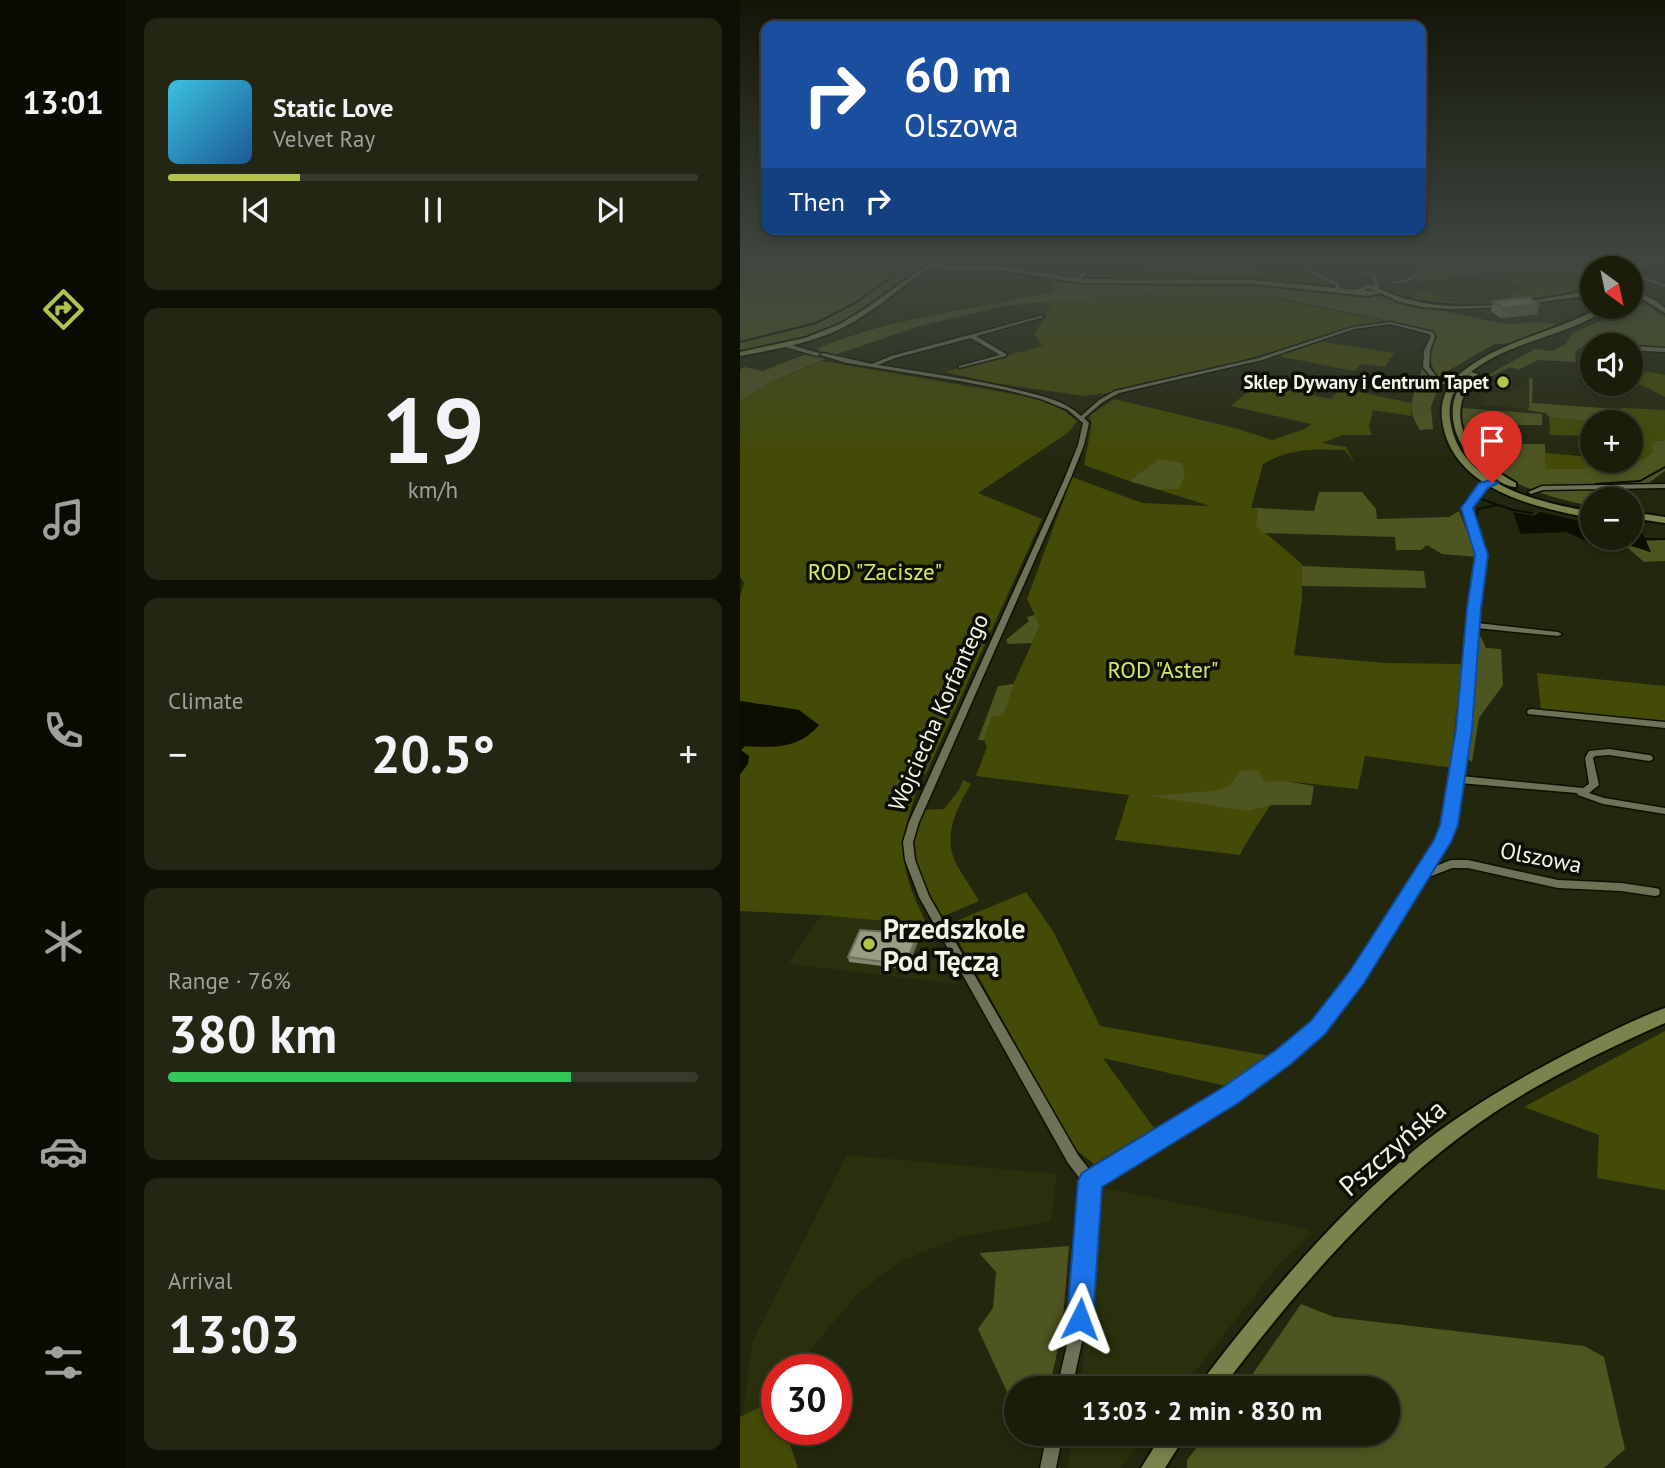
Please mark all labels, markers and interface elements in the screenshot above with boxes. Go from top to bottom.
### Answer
text: 60 m [904,42,1011,106]
icon: right [789,49,880,140]
text: 13:01 [22,81,104,123]
text: Static Love [273,91,394,124]
text: Olszowa [904,104,1019,146]
text: Velvet Ray [273,124,375,153]
icon: right [859,182,897,220]
text: Then [789,185,845,218]
icon: previous [237,191,275,229]
icon: pause [414,191,452,229]
icon: next [591,191,629,229]
north arrow [1580,256,1643,318]
map controls [1580,256,1643,550]
icon: directions [39,285,88,334]
button: sound [1580,333,1643,396]
text: 19 [381,370,485,488]
place label: Sklep Dywany i Centrum Tapet [1243,370,1489,394]
marker: Sklep Dywany i Centrum Tapet [1495,374,1511,390]
button: + [1580,410,1643,473]
pin [1462,411,1522,483]
icon: arrive [1473,422,1511,460]
text: km/h [408,475,458,504]
button: − [1580,487,1643,550]
icon: music [39,495,88,544]
park label: ROD "Zacisze" [808,557,942,586]
street label: Wojciecha Korfantego [881,609,995,815]
park label: ROD "Aster" [1108,655,1218,684]
text: Climate [168,686,243,715]
icon: phone [39,706,88,755]
text: 20.5° [371,720,495,787]
text: − [168,729,187,778]
text: + [679,729,698,778]
street label: Olszowa [1498,835,1584,879]
place label: Przedszkole Pod Tęczą [883,910,1026,979]
icon: climate [39,917,88,966]
marker: Przedszkole Pod Tęczą [861,936,877,952]
text: Range · 76% [168,966,291,995]
text: 380 km [168,1000,337,1067]
street label: Pszczyńska [1331,1090,1453,1204]
icon: car [39,1127,88,1176]
text: Arrival [168,1266,232,1295]
position arrow [1043,1282,1117,1356]
text: 13:03 [168,1300,300,1367]
icon: filters [39,1338,88,1387]
speed limit sign: 30 [761,1354,852,1445]
text: 13:03 · 2 min · 830 m [1082,1394,1322,1427]

